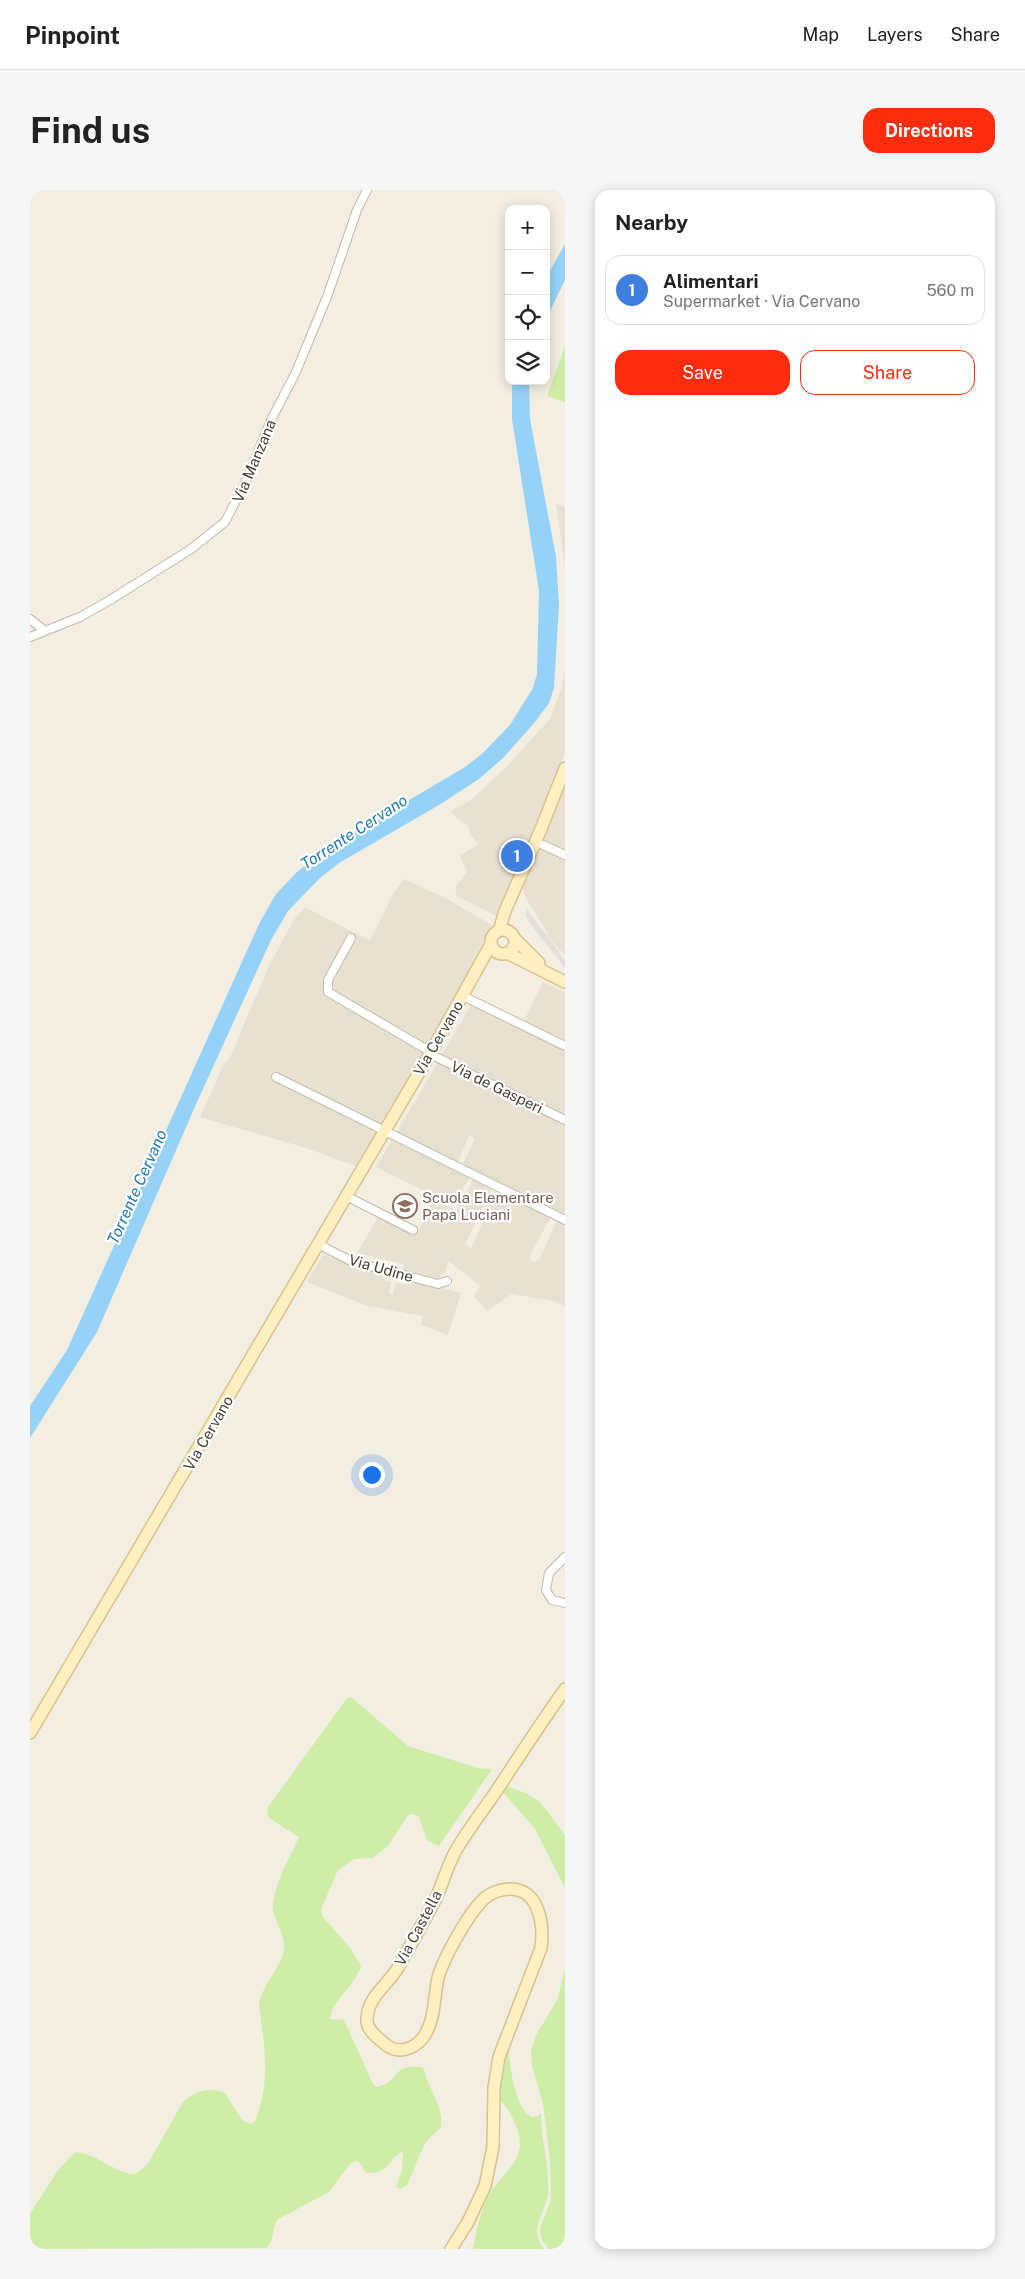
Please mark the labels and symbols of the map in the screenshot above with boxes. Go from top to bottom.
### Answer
street label: Via Manzana [229,417,279,505]
water label: Torrente Cervano [297,790,411,874]
pin: 1 [501,837,533,875]
street label: Via Cervano [410,998,466,1078]
street label: Via de Gasperi [448,1057,546,1117]
water label: Torrente Cervano [103,1126,171,1247]
place label: Scuola Elementare Papa Luciani [422,1189,554,1223]
school or university icon: Scuola Elementare Papa Luciani [392,1193,418,1219]
street label: Via Udine [347,1251,415,1285]
street label: Via Cervano [180,1393,236,1473]
your location [359,1462,385,1488]
street label: Via Castella [391,1887,445,1969]

